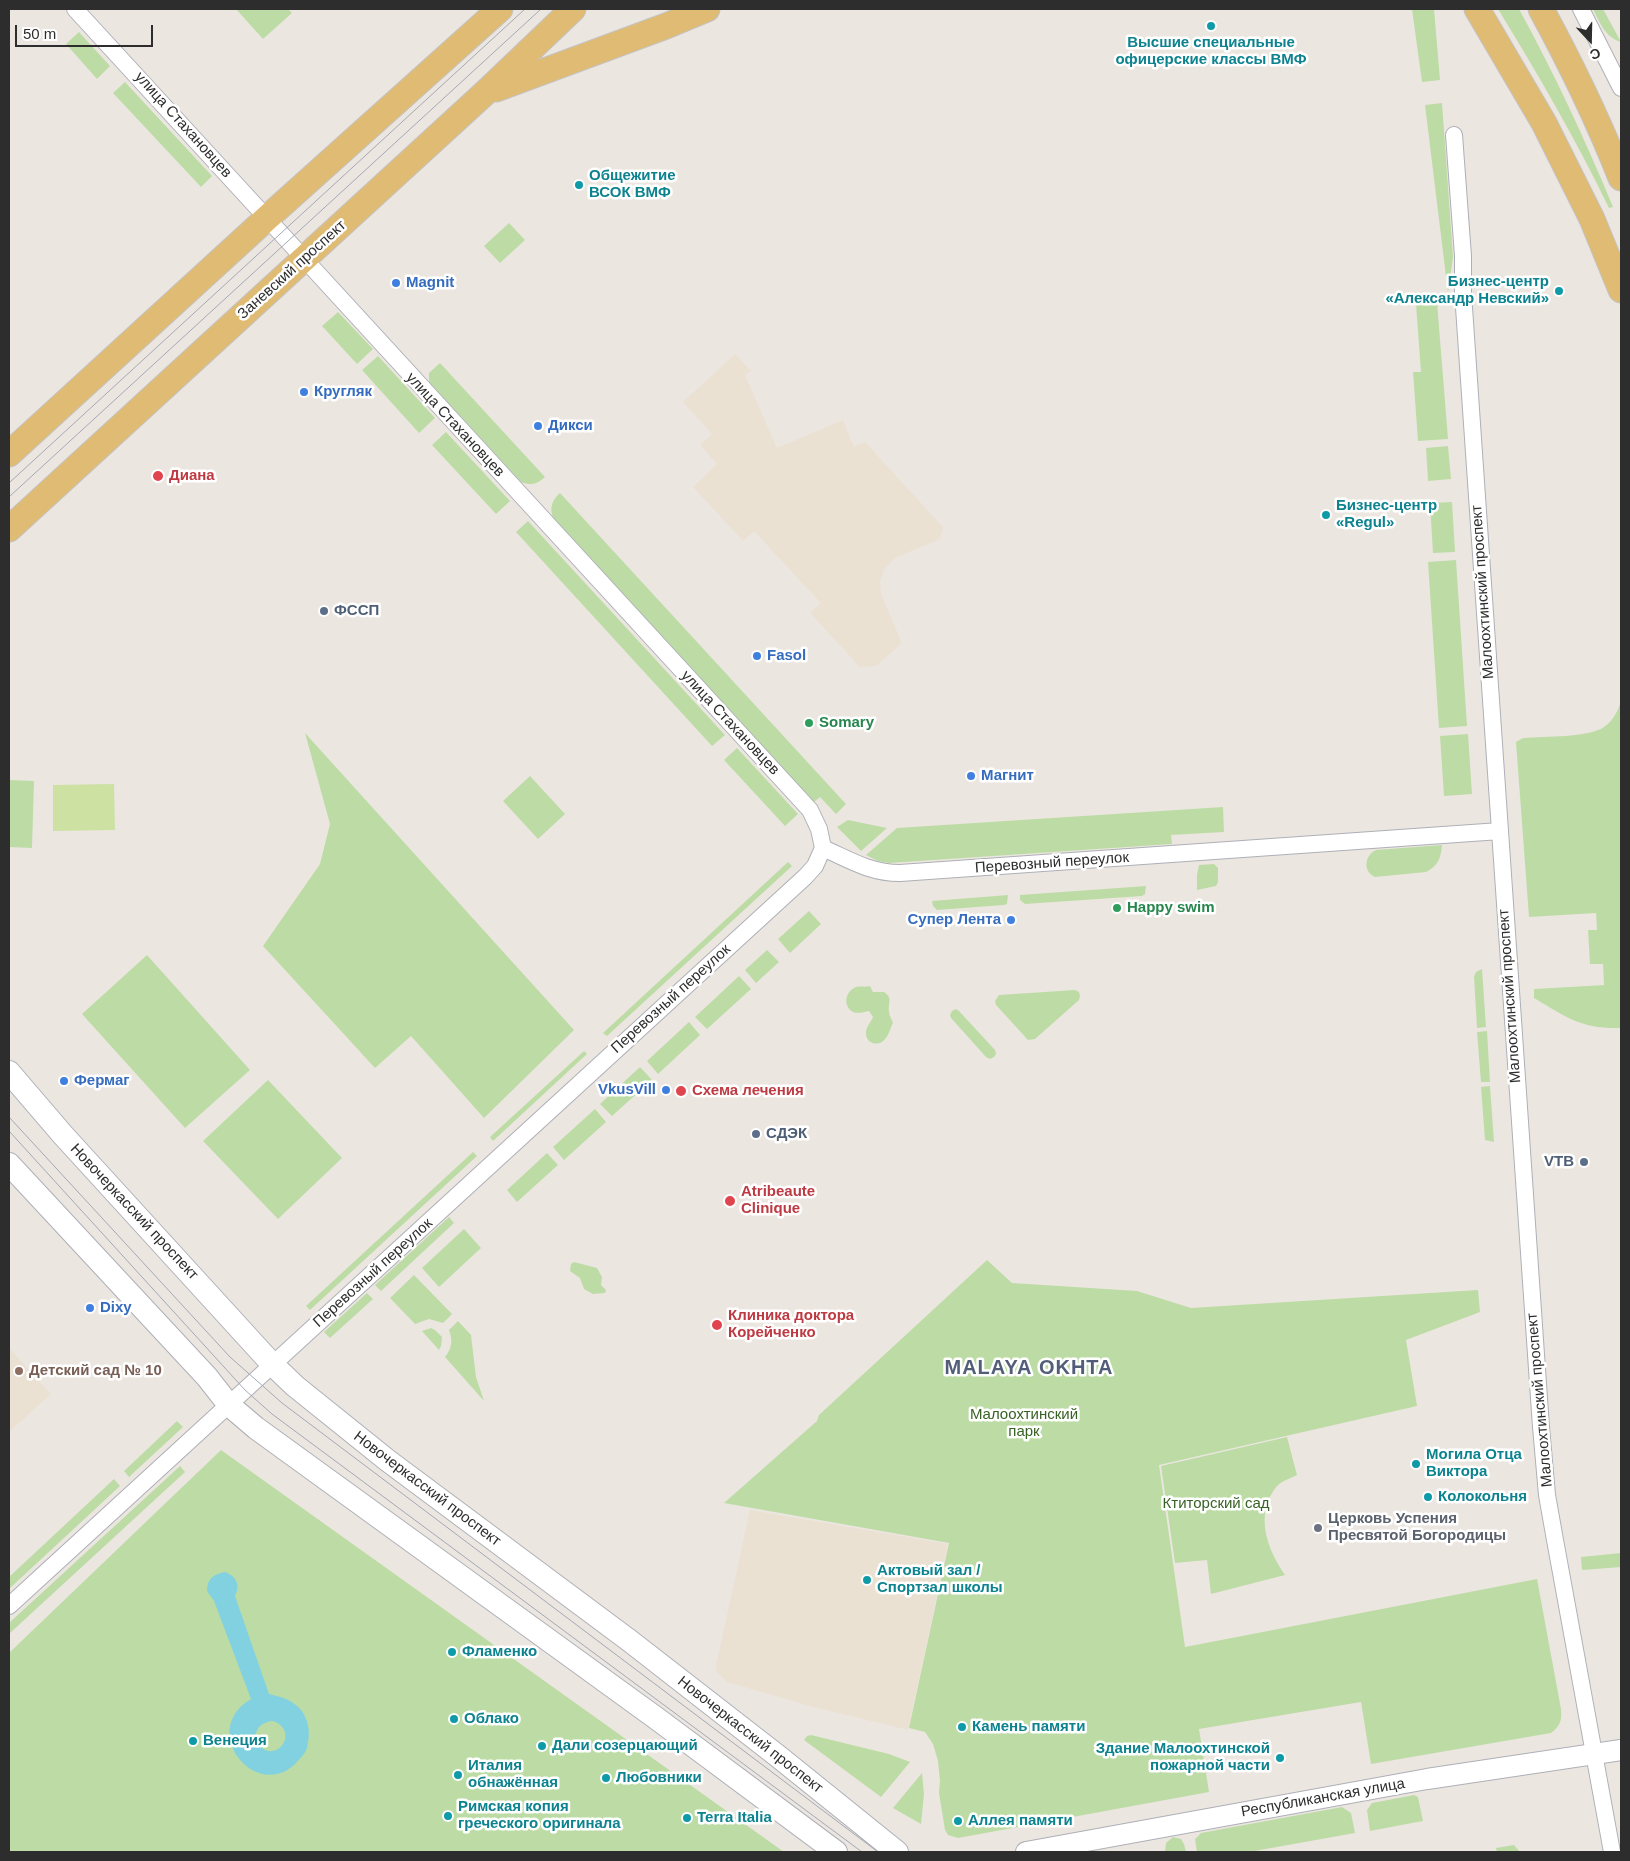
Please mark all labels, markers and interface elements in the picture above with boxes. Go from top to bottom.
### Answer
scale bar [18,15,155,47]
north arrow [1565,15,1615,65]
marker: Высшие специальные офицерские классы ВМФ [1205,20,1217,32]
text: 50 m [23,25,56,42]
place label: Высшие специальные офицерские классы ВМФ [1115,34,1307,69]
text: С [1588,45,1603,63]
street label: улица Стахановцев [131,68,235,182]
place label: Общежитие ВСОК ВМФ [589,167,675,202]
marker: Общежитие ВСОК ВМФ [573,179,585,191]
street label: Заневский проспект [234,217,350,323]
place label: Бизнес-центр «Александр Невский» [1385,273,1549,308]
place label: Magnit [406,274,454,292]
marker: Magnit [390,277,402,289]
marker: Бизнес-центр «Александр Невский» [1553,285,1565,297]
street label: улица Стахановцев [402,369,508,481]
place label: Кругляк [314,383,372,401]
marker: Кругляк [298,386,310,398]
place label: Дикси [548,417,593,435]
marker: Дикси [532,420,544,432]
place label: Диана [169,467,215,485]
marker: Диана [151,469,165,483]
place label: Бизнес-центр «Regul» [1336,497,1437,532]
street label: Малоохтинский проспект [1468,504,1498,680]
marker: Бизнес-центр «Regul» [1320,509,1332,521]
place label: ФССП [334,602,379,620]
marker: ФССП [318,605,330,617]
place label: Fasol [767,647,806,665]
marker: Fasol [751,650,763,662]
street label: улица Стахановцев [677,667,783,779]
place label: Somary [819,714,874,732]
marker: Somary [803,717,815,729]
place label: Магнит [981,767,1034,785]
marker: Магнит [965,770,977,782]
street label: Перевозный переулок [974,849,1130,877]
place label: Happy swim [1127,899,1215,917]
marker: Happy swim [1111,902,1123,914]
street label: Малоохтинский проспект [1495,908,1525,1084]
place label: Супер Лента [907,911,1001,929]
marker: Супер Лента [1005,914,1017,926]
street label: Перевозный переулок [608,941,734,1057]
place label: Фермаг [74,1072,130,1090]
marker: Фермаг [58,1075,70,1087]
place label: VkusVill [598,1081,656,1099]
place label: Схема лечения [692,1082,804,1100]
marker: VkusVill [660,1084,672,1096]
marker: Схема лечения [674,1084,688,1098]
place label: СДЭК [766,1125,807,1143]
marker: СДЭК [750,1128,762,1140]
street label: Новочеркасский проспект [66,1140,202,1284]
place label: VTB [1544,1153,1574,1171]
marker: VTB [1578,1156,1590,1168]
place label: Atribeaute Clinique [741,1183,815,1218]
marker: Atribeaute Clinique [723,1194,737,1208]
street label: Перевозный переулок [310,1215,436,1331]
place label: Dixy [100,1299,132,1317]
marker: Dixy [84,1302,96,1314]
place label: Клиника доктора Корейченко [728,1307,854,1342]
street label: Малоохтинский проспект [1523,1312,1557,1488]
marker: Клиника доктора Корейченко [710,1318,724,1332]
district label: MALAYA OKHTA [943,1356,1115,1380]
place label: Детский сад № 10 [29,1362,162,1380]
marker: Детский сад № 10 [13,1365,25,1377]
park label: Малоохтинский парк [970,1406,1078,1441]
street label: Новочеркасский проспект [350,1428,504,1550]
place label: Могила Отца Виктора [1426,1446,1522,1481]
marker: Могила Отца Виктора [1410,1458,1422,1470]
place label: Колокольня [1438,1488,1527,1506]
marker: Колокольня [1422,1491,1434,1503]
park label: Ктиторский сад [1163,1495,1269,1513]
place label: Церковь Успения Пресвятой Богородицы [1328,1510,1506,1545]
marker: Церковь Успения Пресвятой Богородицы [1312,1522,1324,1534]
place label: Актовый зал / Спортзал школы [877,1562,1003,1597]
marker: Актовый зал / Спортзал школы [861,1574,873,1586]
place label: Фламенко [462,1643,537,1661]
marker: Фламенко [446,1646,458,1658]
street label: Новочеркасский проспект [674,1673,826,1797]
place label: Облако [464,1710,519,1728]
marker: Облако [448,1713,460,1725]
place label: Камень памяти [972,1718,1085,1736]
marker: Камень памяти [956,1721,968,1733]
place label: Венеция [203,1732,267,1750]
marker: Венеция [187,1735,199,1747]
place label: Дали созерцающий [552,1737,698,1755]
marker: Дали созерцающий [536,1740,548,1752]
place label: Здание Малоохтинской пожарной части [1096,1740,1270,1775]
marker: Здание Малоохтинской пожарной части [1274,1752,1286,1764]
place label: Италия обнажённая [468,1757,558,1792]
marker: Италия обнажённая [452,1769,464,1781]
place label: Любовники [616,1769,702,1787]
marker: Любовники [600,1772,612,1784]
street label: Республиканская улица [1240,1775,1406,1821]
place label: Римская копия греческого оригинала [458,1798,621,1833]
place label: Terra Italia [697,1809,772,1827]
marker: Римская копия греческого оригинала [442,1810,454,1822]
marker: Terra Italia [681,1812,693,1824]
place label: Аллея памяти [968,1812,1073,1830]
marker: Аллея памяти [952,1815,964,1827]

